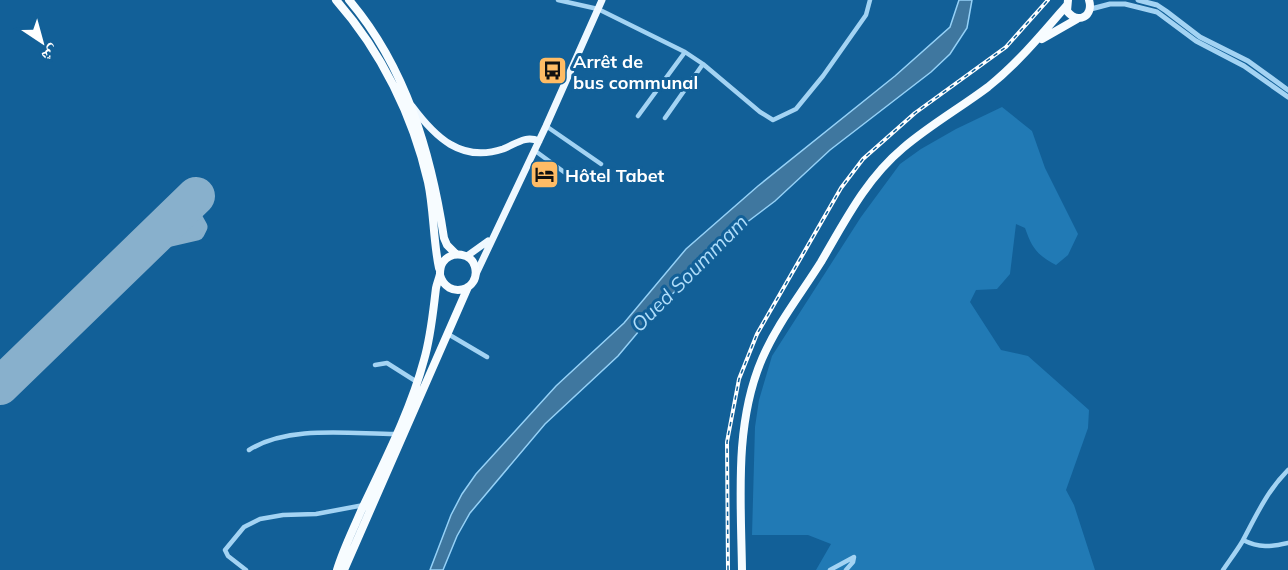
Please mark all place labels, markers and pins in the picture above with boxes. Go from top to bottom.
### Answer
place label: Arrêt de bus communal [573,50,698,94]
bus stop icon: Arrêt de bus communal [536,55,568,87]
hotel icon: Hôtel Tabet [528,159,560,191]
place label: Hôtel Tabet [565,164,665,187]

